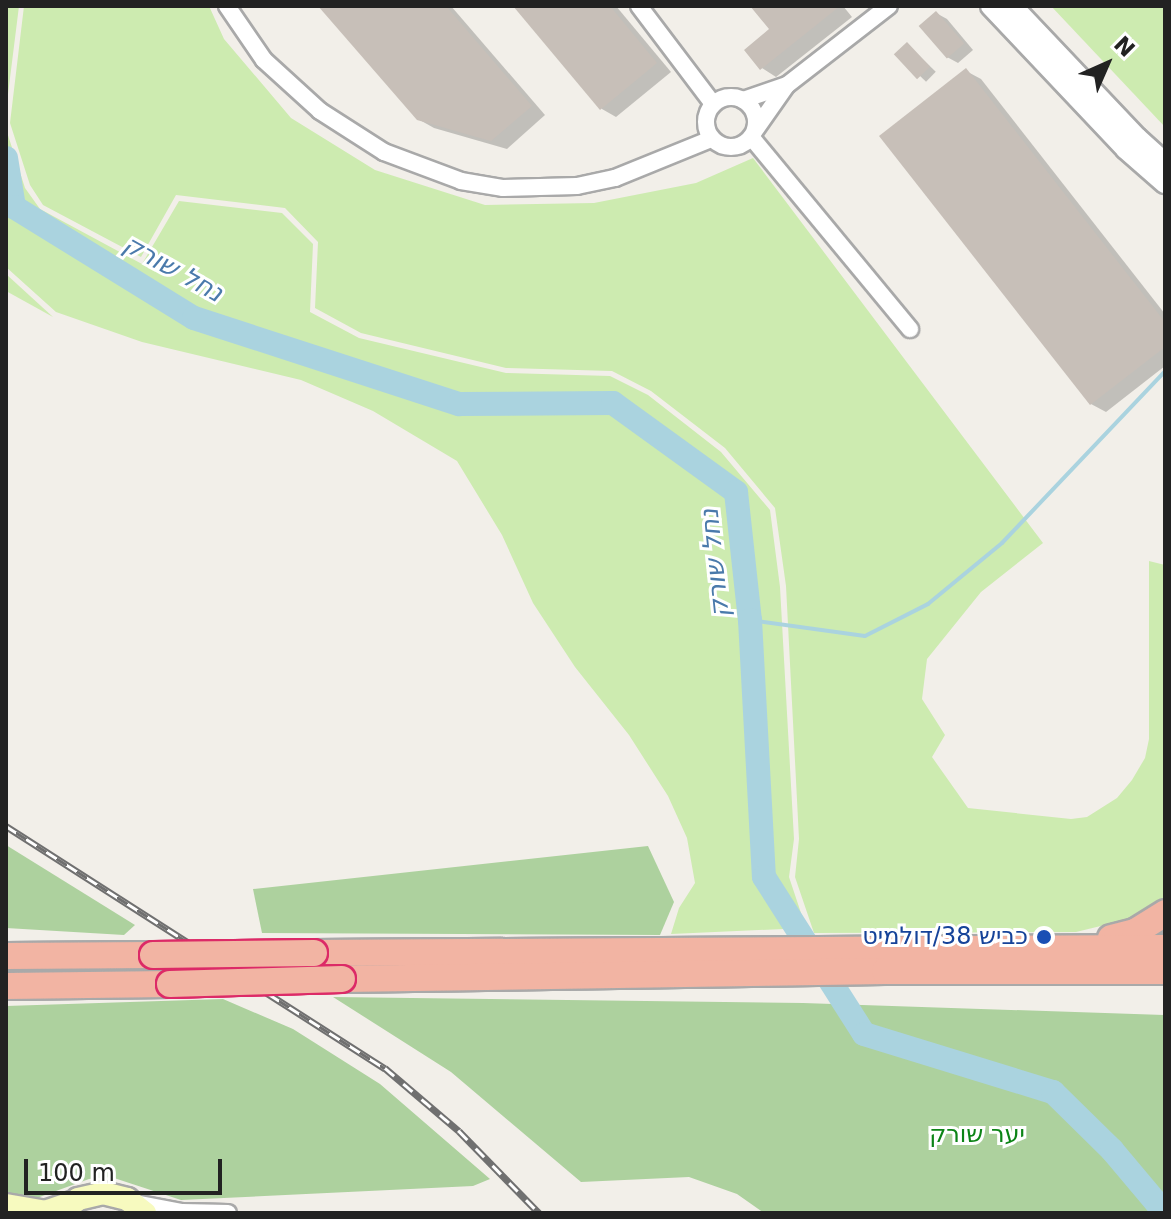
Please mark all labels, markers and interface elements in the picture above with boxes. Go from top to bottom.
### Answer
north arrow [1067,24,1147,104]
text: N [1109,31,1140,62]
water label: נחל שורק [118,229,228,309]
water label: נחל שורק [694,507,736,619]
place label: כביש 38/דולמיט [862,923,1028,951]
marker: כביש 38/דולמיט [1035,928,1053,946]
park label: יער שורק [929,1121,1025,1149]
scale bar [28,1143,226,1193]
text: 100 m [38,1159,115,1187]

